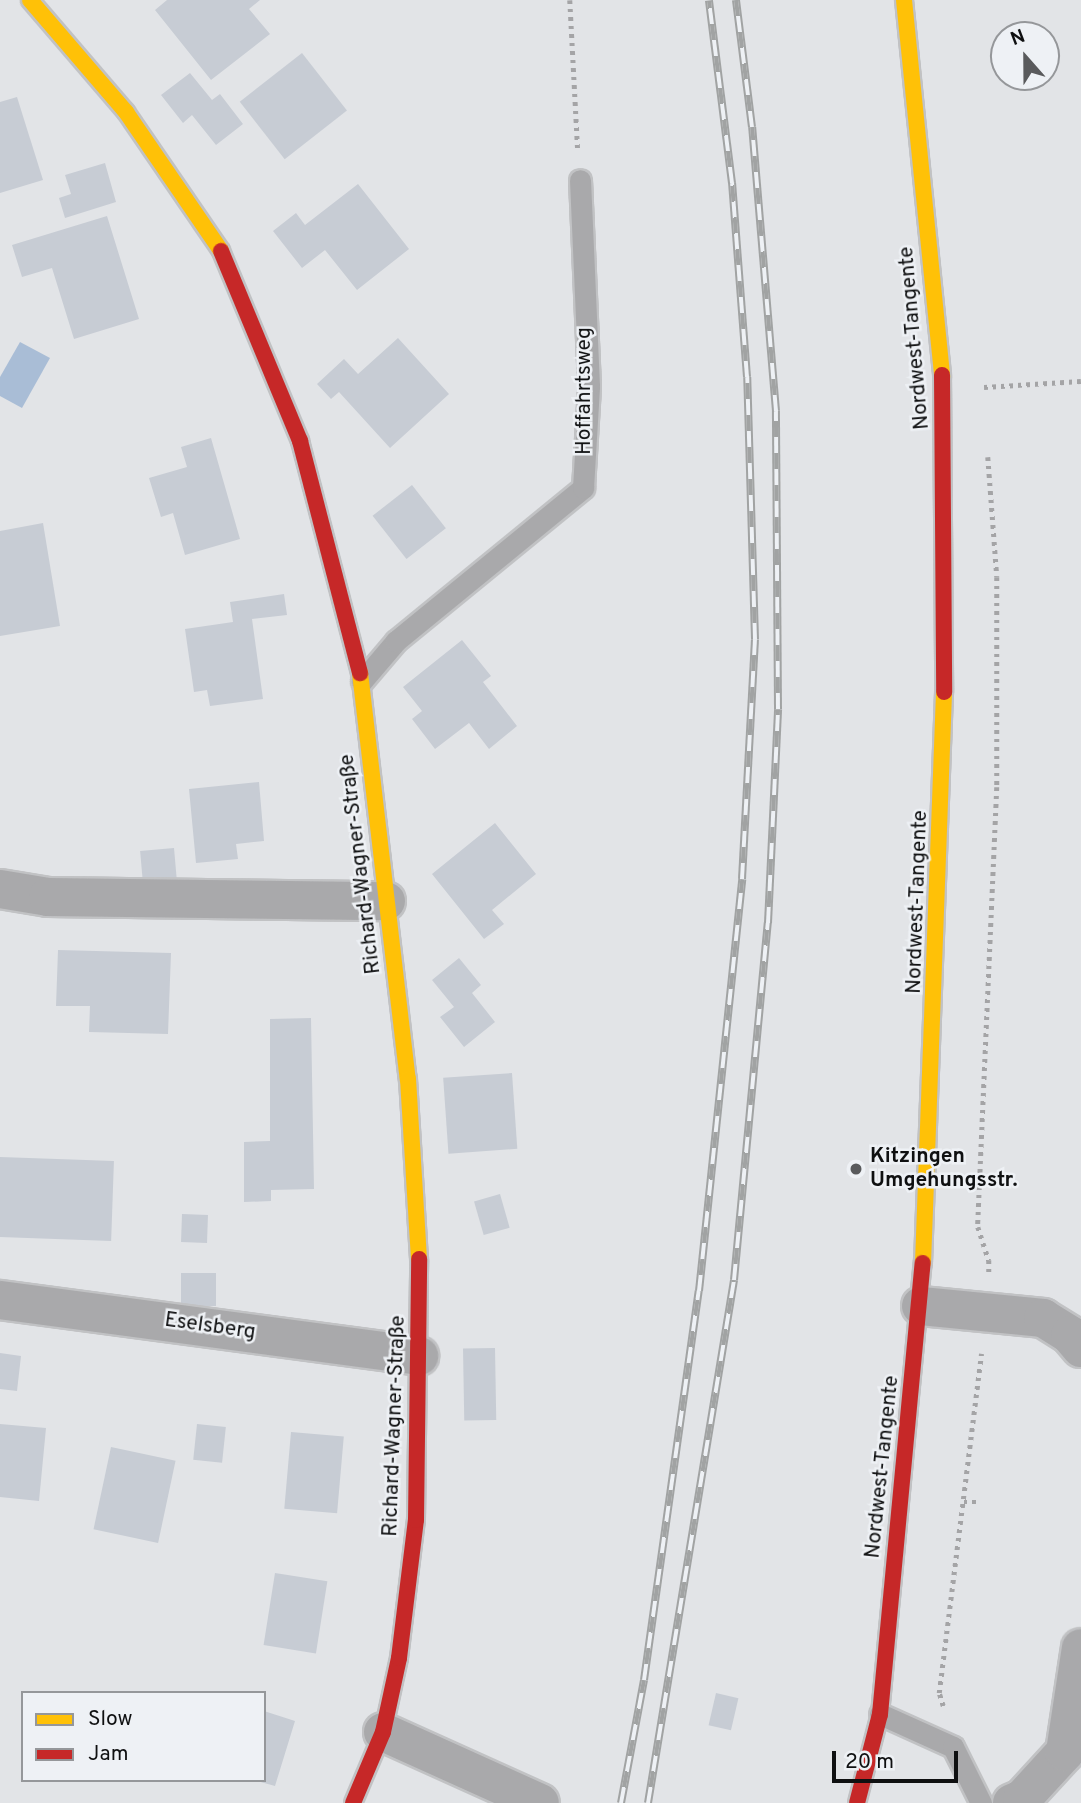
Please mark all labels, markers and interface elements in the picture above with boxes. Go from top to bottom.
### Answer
north arrow [990,21,1060,91]
text: N [1008,25,1029,52]
street label: Nordwest-Tangente [894,245,936,431]
street label: Hoffahrtsweg [572,327,598,455]
street label: Richard-Wagner-Straße [335,752,387,976]
street label: Nordwest-Tangente [902,810,934,994]
place label: Kitzingen Umgehungsstr. [870,1144,1018,1194]
marker: Kitzingen Umgehungsstr. [848,1161,864,1177]
street label: Eselsberg [163,1308,257,1346]
street label: Richard-Wagner-Straße [379,1315,411,1537]
street label: Nordwest-Tangente [861,1374,905,1560]
legend [21,1691,266,1782]
text: Slow [88,1706,133,1733]
scale bar [836,1736,962,1780]
text: Jam [88,1741,129,1768]
text: 20 m [845,1749,894,1776]

